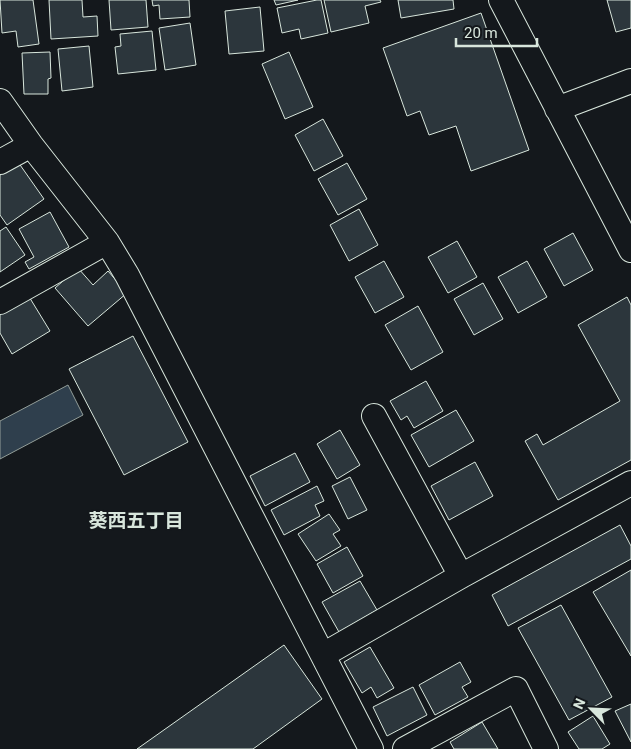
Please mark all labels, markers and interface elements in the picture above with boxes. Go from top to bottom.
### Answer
scale bar [456,15,537,47]
text: 20 m [464,24,498,42]
district label: 葵西五丁目 [88,509,184,532]
north arrow [566,684,616,734]
text: N [570,696,588,711]

